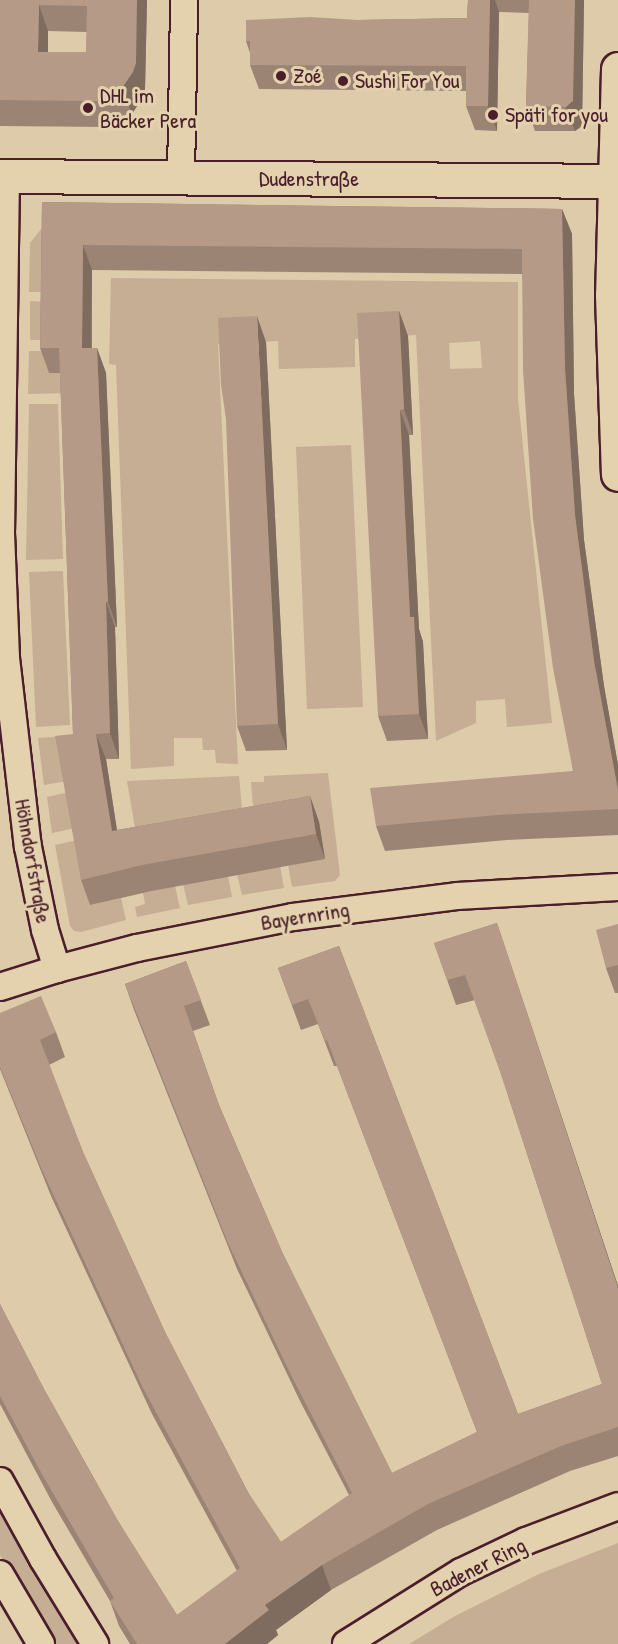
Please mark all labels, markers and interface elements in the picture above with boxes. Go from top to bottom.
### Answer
place label: Zoé [293,63,322,89]
place label: Sushi For You [355,68,460,94]
marker: Zoé [274,69,288,83]
marker: Sushi For You [336,74,350,88]
place label: DHL im Bäcker Pera [100,82,196,134]
marker: DHL im Bäcker Pera [81,101,95,115]
place label: Späti for you [505,102,608,128]
marker: Späti for you [486,108,500,122]
street label: Dudenstraße [259,166,359,192]
street label: Höhndorfstraße [9,797,57,925]
street label: Bayernring [259,896,351,936]
street label: Badener Ring [426,1532,530,1602]

